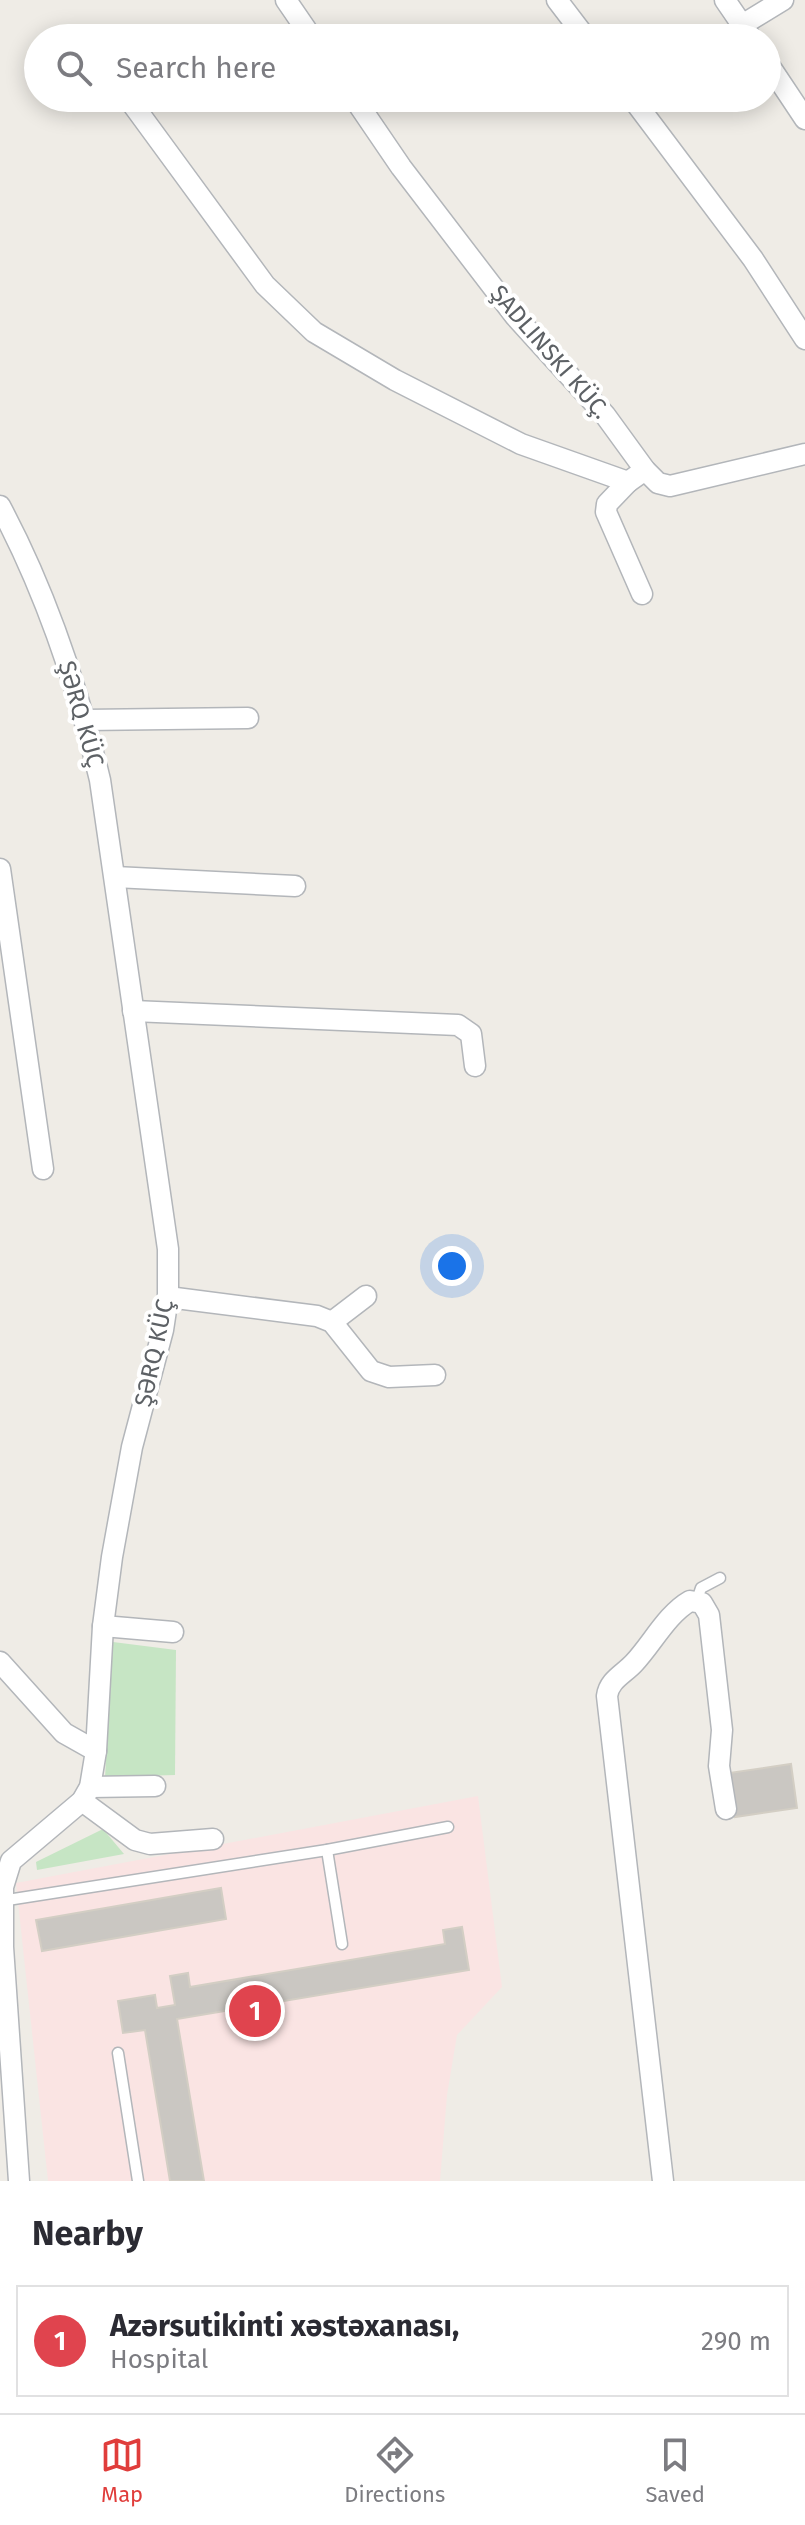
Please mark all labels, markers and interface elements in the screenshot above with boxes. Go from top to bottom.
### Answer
search box [24,24,781,112]
icon: search [52,46,96,90]
text: Search here [116,50,276,86]
street label: ŞADLINSKI KÜÇ. [485,280,615,424]
street label: ŞƏRQ KÜÇ [52,658,110,770]
your location [432,1246,472,1286]
street label: ŞƏRQ KÜÇ [129,1297,179,1409]
pin: 1 [229,1981,281,2041]
text: Nearby [32,2213,143,2254]
text: Azərsutikinti xəstəxanası, [110,2308,459,2344]
text: 1 [54,2326,66,2357]
text: 290 m [701,2326,771,2357]
text: Hospital [110,2344,209,2375]
tab: Map [100,2433,144,2508]
tab: Directions [344,2433,445,2508]
tab: Saved [645,2433,705,2508]

